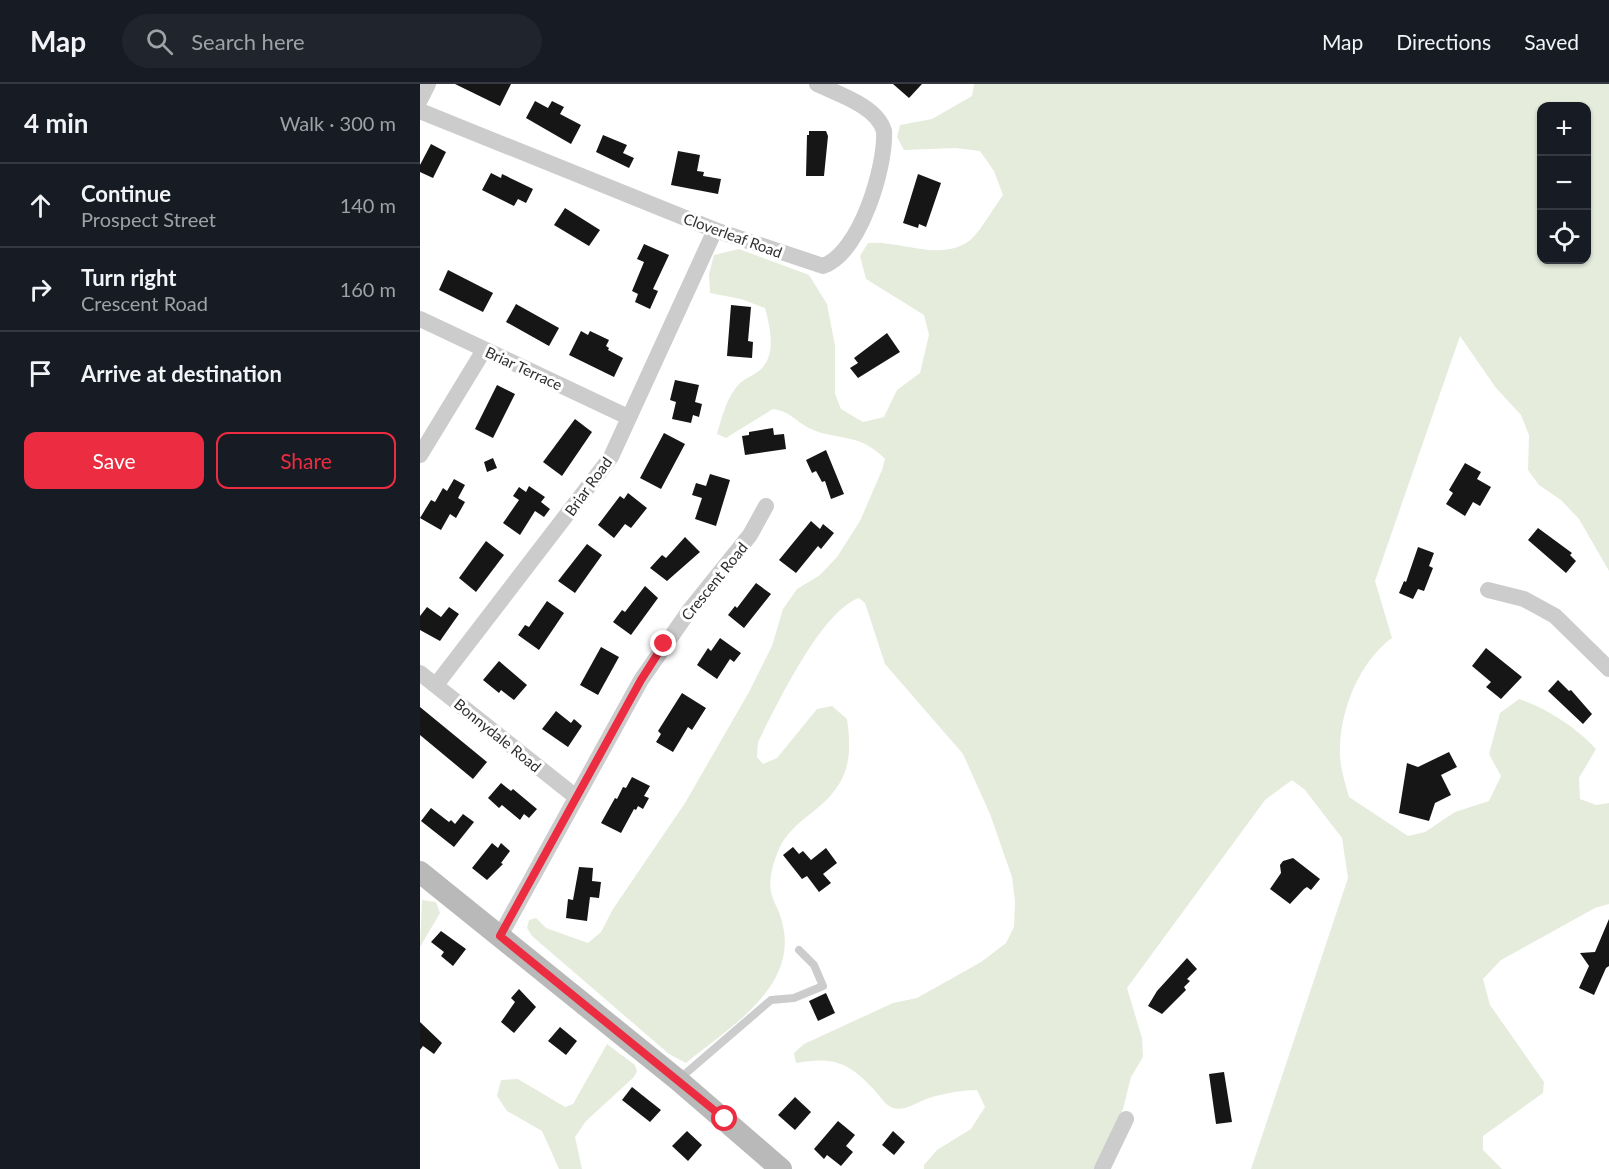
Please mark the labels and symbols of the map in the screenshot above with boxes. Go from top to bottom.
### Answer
street label: Cloverleaf Road [681,209,785,261]
street label: Briar Terrace [483,342,565,394]
street label: Briar Road [561,453,615,519]
street label: Crescent Road [677,538,751,624]
route end [650,630,676,656]
street label: Bonnydale Road [451,694,545,776]
route start [711,1105,737,1131]

